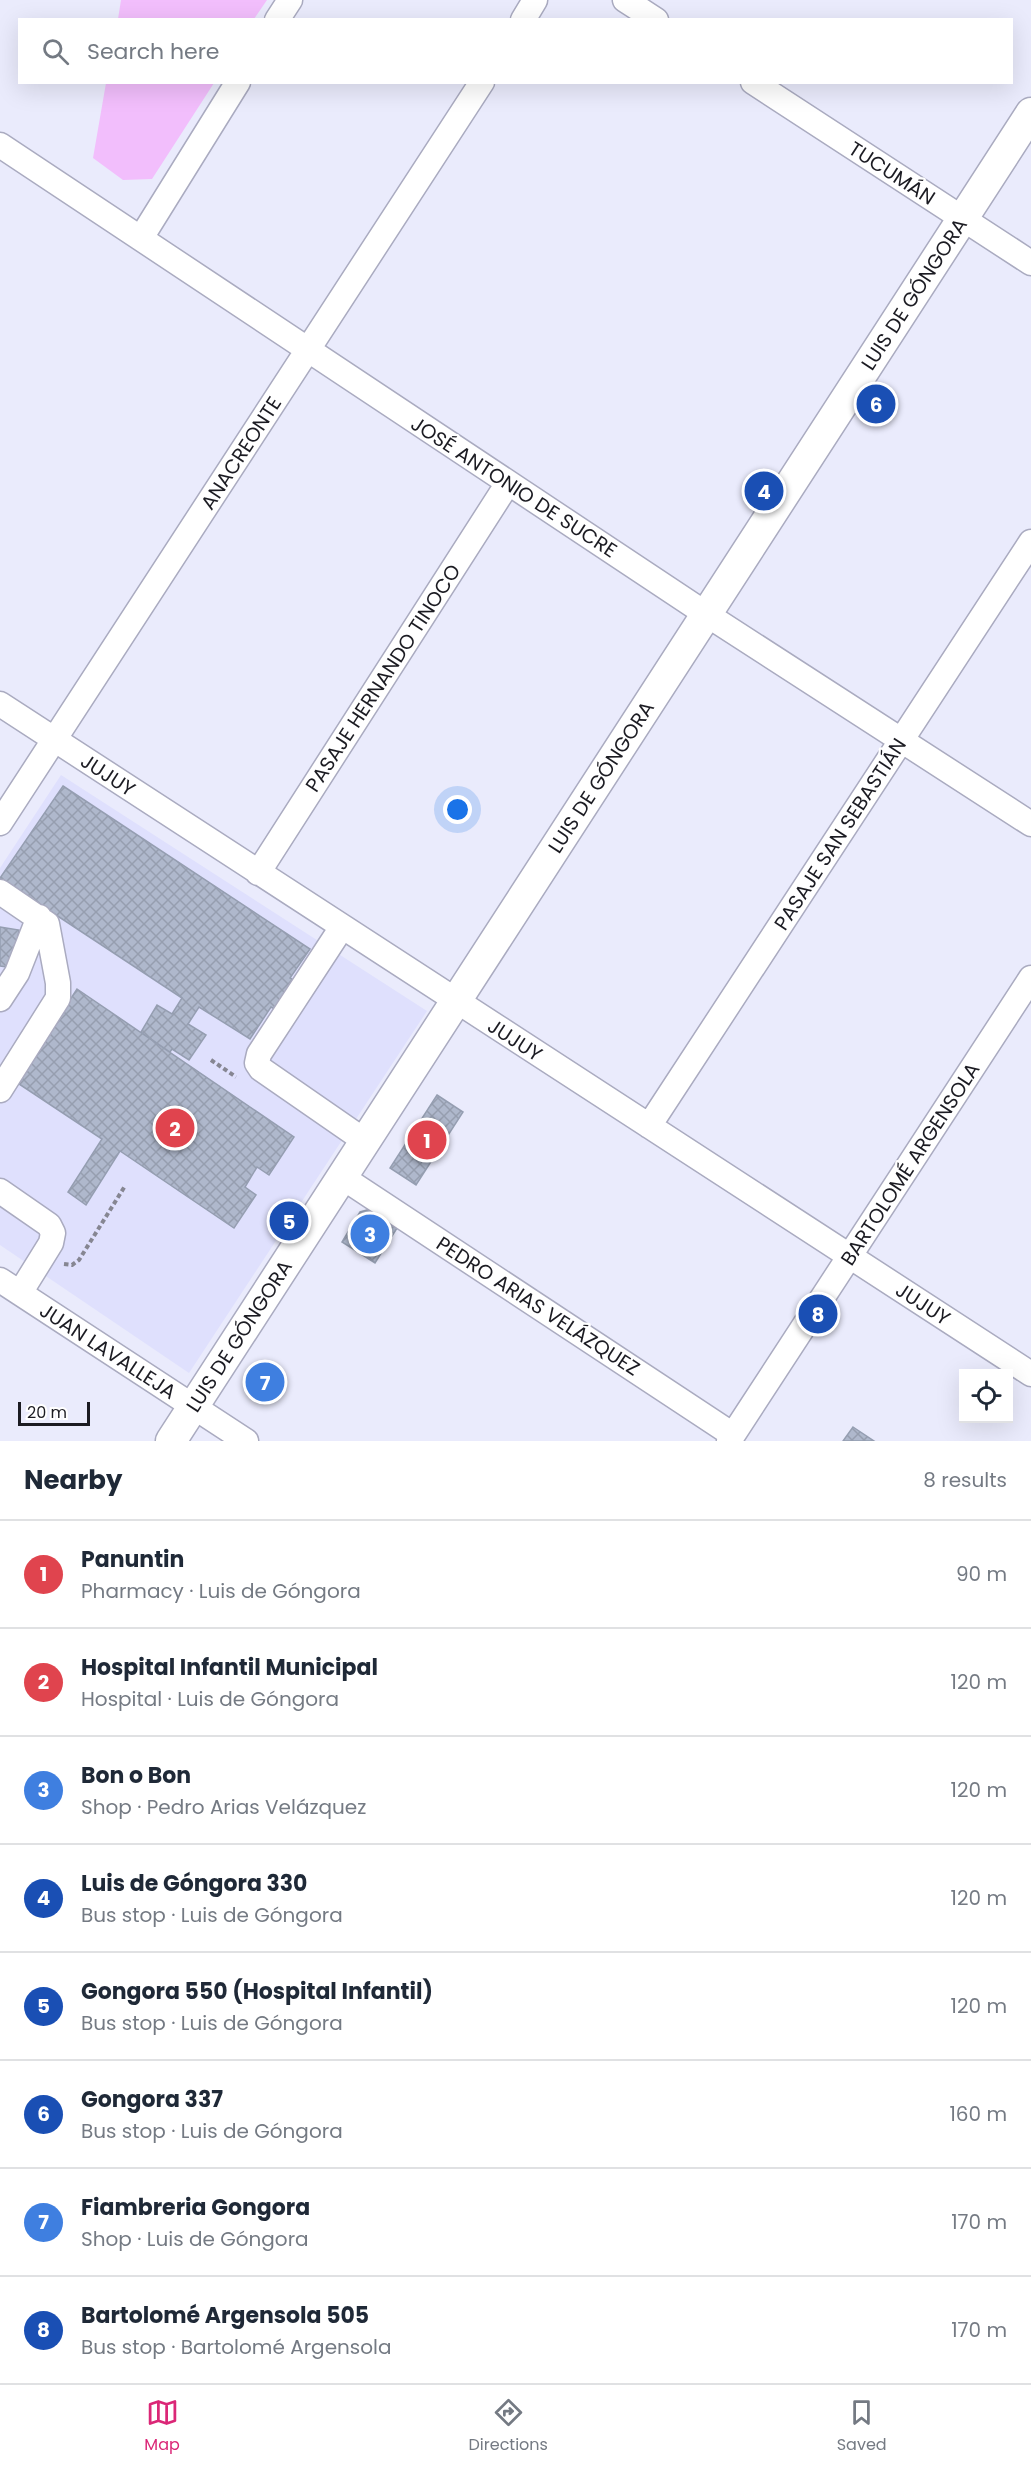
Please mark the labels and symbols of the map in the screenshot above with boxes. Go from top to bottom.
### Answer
street label: TUCUMÁN [843,135,941,211]
street label: LUIS DE GÓNGORA [854,213,974,375]
pin: 6 [856,382,896,426]
street label: ANACREONTE [194,391,288,515]
street label: JOSÉ ANTONIO DE SUCRE [405,410,623,564]
pin: 4 [744,468,783,514]
street label: PASAJE HERNANDO TINOCO [299,559,467,797]
street label: LUIS DE GÓNGORA [541,696,661,858]
street label: PASAJE SAN SEBASTIÁN [767,732,913,936]
street label: JUJUY [75,747,141,803]
your location [443,795,472,824]
street label: JUJUY [482,1012,548,1068]
street label: BARTOLOMÉ ARGENSOLA [834,1057,986,1271]
pin: 2 [156,1106,195,1150]
pin: 1 [408,1118,446,1162]
pin: 5 [270,1198,308,1244]
pin: 3 [350,1212,389,1256]
street label: PEDRO ARIAS VELÁZQUEZ [431,1230,645,1382]
street label: LUIS DE GÓNGORA [179,1255,299,1417]
street label: JUJUY [890,1276,956,1332]
pin: 8 [798,1292,838,1336]
street label: JUAN LAVALLEJA [34,1296,182,1406]
pin: 7 [246,1360,284,1404]
scale bar [18,1399,90,1426]

